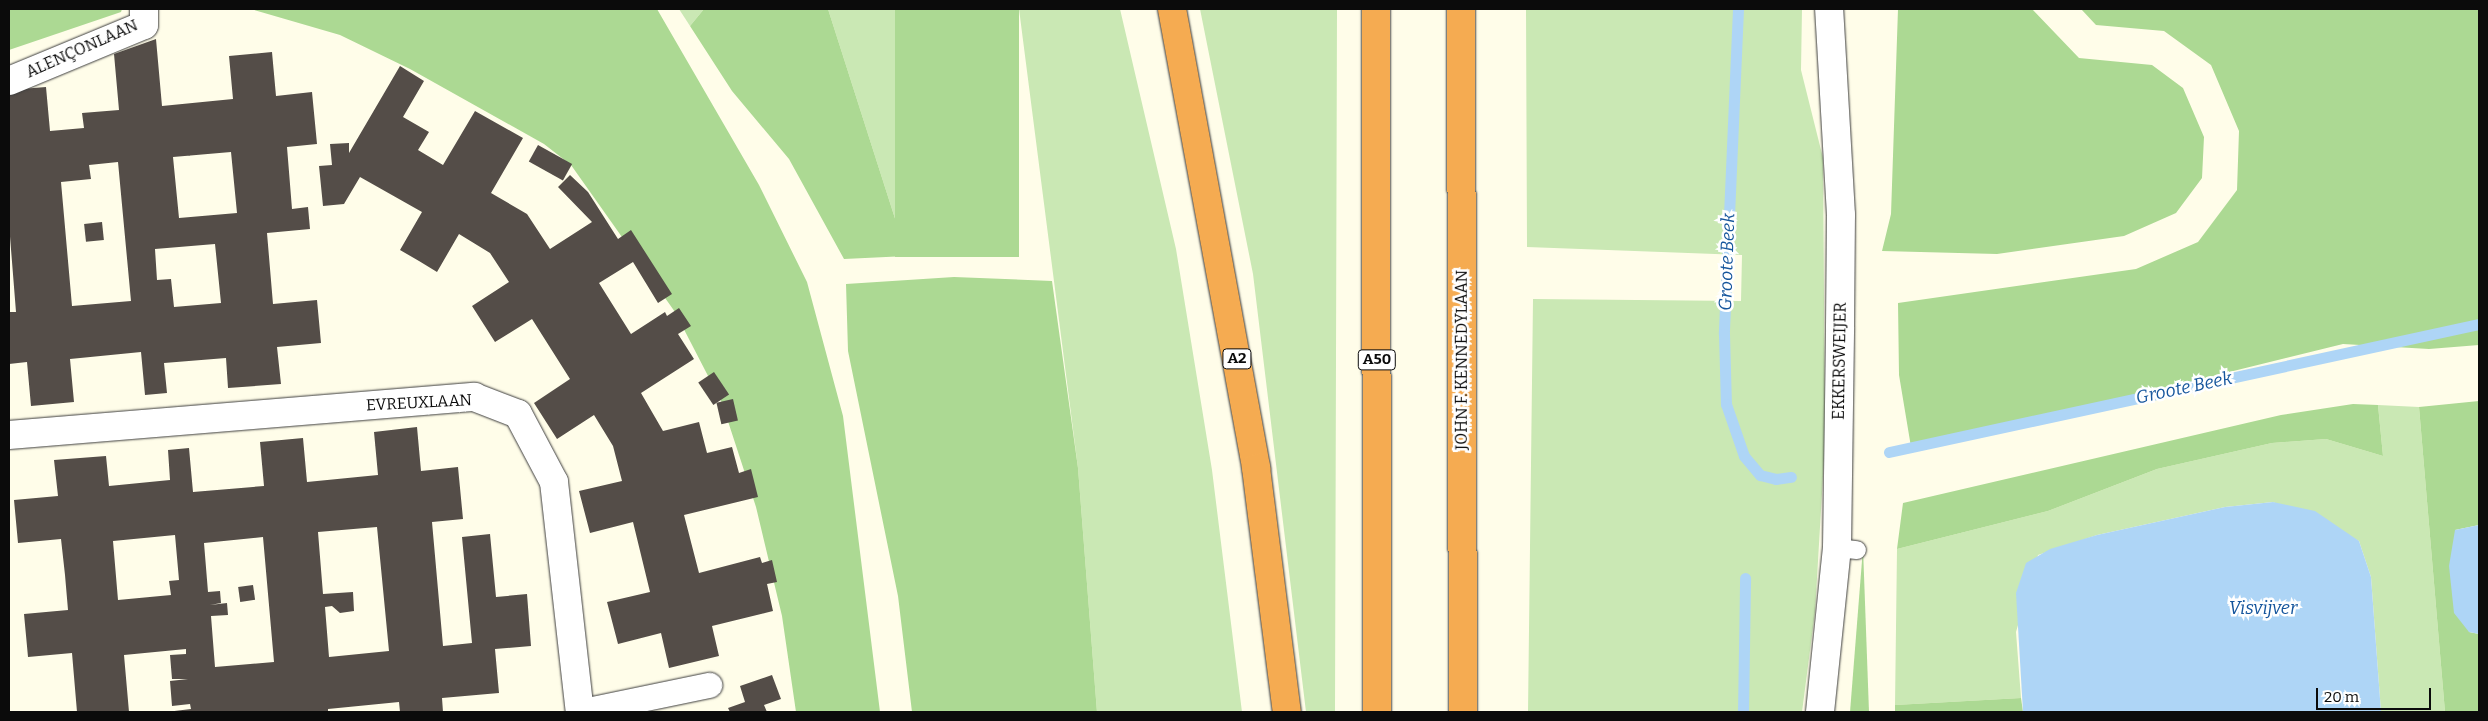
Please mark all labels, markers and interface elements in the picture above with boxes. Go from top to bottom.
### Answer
street label: ALENÇONLAAN [23,16,141,82]
water label: Groote Beek [1715,213,1739,311]
street label: JOHN F. KENNEDYLAAN [1452,270,1472,450]
street label: EKKERSWEIJER [1829,302,1851,420]
road number: A2 [1222,346,1252,372]
road number: A50 [1357,348,1397,372]
water label: Groote Beek [2134,367,2234,409]
street label: EVREUXLAAN [366,391,472,415]
water label: Visvijver [2229,597,2297,619]
scale bar [2318,678,2433,710]
text: 20 m [2324,688,2359,706]

